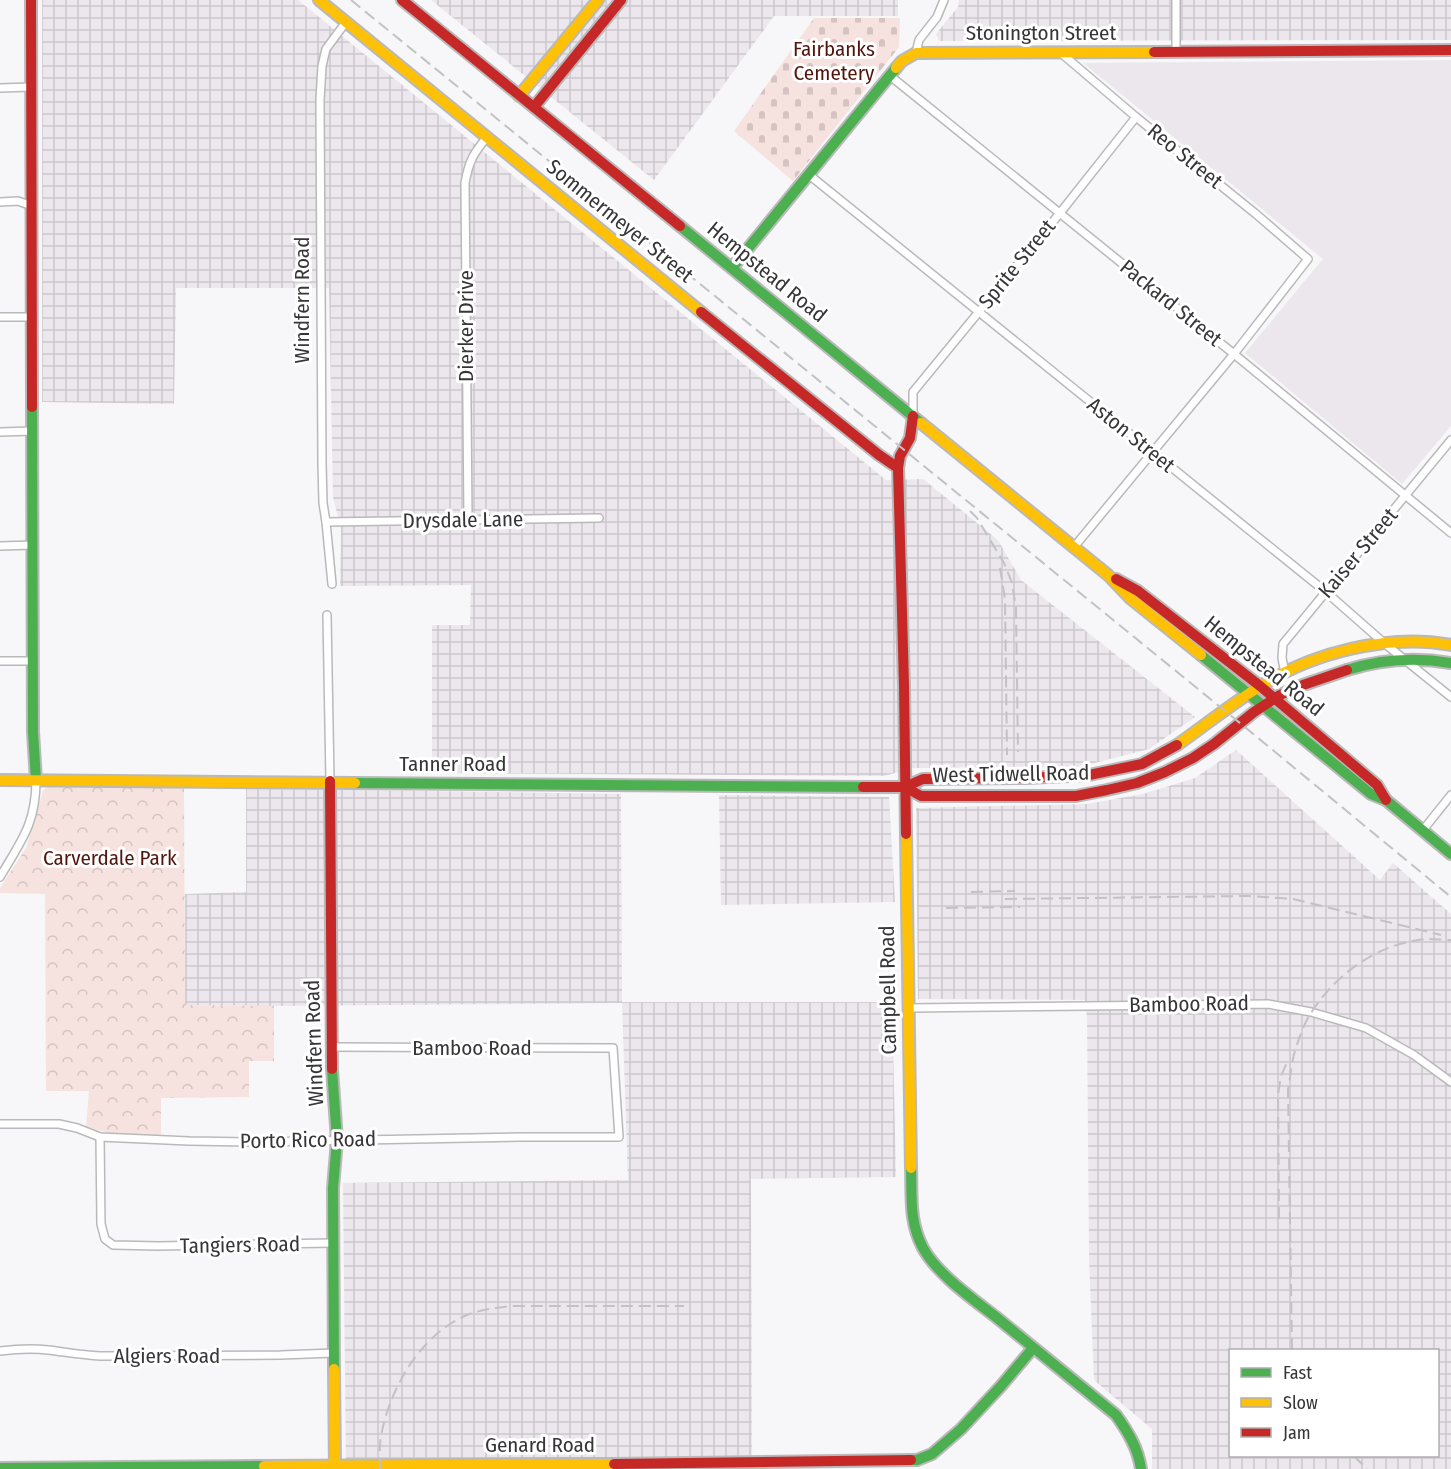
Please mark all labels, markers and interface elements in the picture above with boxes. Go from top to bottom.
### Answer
street label: Stonington Street [966,20,1116,46]
park label: Fairbanks Cemetery [793,36,875,86]
street label: Reo Street [1142,118,1228,194]
street label: Sommermeyer Street [541,154,699,288]
street label: Sprite Street [973,214,1061,314]
street label: Hempstead Road [702,216,832,328]
street label: Windfern Road [289,237,315,363]
street label: Packard Street [1115,254,1227,352]
street label: Dierker Drive [453,270,479,382]
street label: Aston Street [1082,392,1180,478]
street label: Kaiser Street [1313,502,1403,603]
street label: Drysdale Lane [402,506,524,534]
street label: Hempstead Road [1199,610,1329,722]
street label: Tanner Road [399,751,507,777]
street label: West Tidwell Road [932,760,1090,788]
park label: Carverdale Park [43,845,177,871]
street label: Campbell Road [874,925,902,1055]
street label: Windfern Road [299,979,329,1107]
street label: Bamboo Road [1129,990,1249,1018]
street label: Bamboo Road [412,1035,532,1061]
street label: Porto Rico Road [240,1126,376,1154]
street label: Tangiers Road [180,1231,300,1259]
street label: Algiers Road [114,1343,220,1369]
legend [1229,1349,1439,1457]
text: Fast [1283,1362,1312,1384]
text: Slow [1283,1392,1318,1414]
text: Jam [1283,1422,1311,1444]
street label: Genard Road [485,1432,595,1458]

